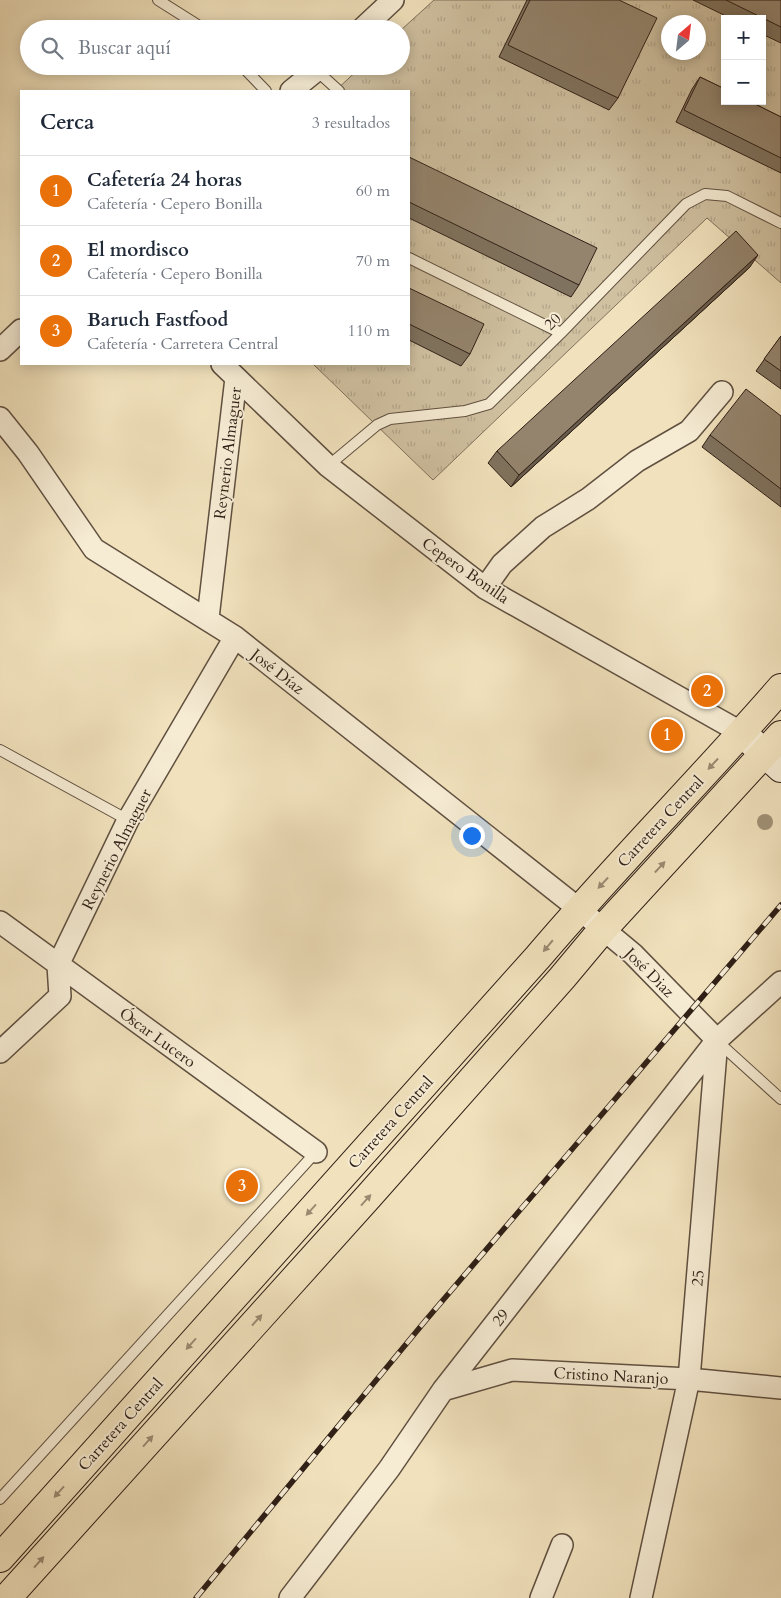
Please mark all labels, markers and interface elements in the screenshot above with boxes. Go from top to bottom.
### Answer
north arrow [661,15,706,60]
map controls [721,15,766,105]
button: + [721,15,766,60]
search box [20,20,410,75]
icon: search [38,34,66,62]
text: Buscar aquí [78,35,171,61]
button: − [721,60,766,105]
text: Cerca [40,108,94,137]
text: 3 resultados [312,112,390,134]
text: Cafetería 24 horas [87,167,242,193]
text: 1 [52,180,60,202]
text: 60 m [356,180,390,202]
text: Cafetería · Cepero Bonilla [87,193,263,215]
text: El mordisco [87,237,189,263]
text: 2 [52,250,60,272]
text: 70 m [356,250,390,272]
text: Cafetería · Cepero Bonilla [87,263,263,285]
text: Baruch Fastfood [87,307,228,333]
street label: 20 [539,308,566,335]
text: 3 [52,320,60,342]
text: 110 m [348,320,390,342]
text: Cafetería · Carretera Central [87,333,278,355]
street label: Reynerio Almaguer [209,386,247,521]
street label: Cepero Bonilla [417,532,514,609]
street label: José Díaz [244,643,309,700]
pin: 2 [691,672,723,710]
pin: 1 [651,716,683,754]
one-way arrow [708,757,719,770]
street label: Carretera Central [612,771,709,872]
street label: Reynerio Almaguer [77,785,157,914]
your location [459,823,485,849]
one-way arrow [654,862,666,874]
one-way arrow [597,876,609,888]
one-way arrow [542,939,553,952]
street label: José Diaz [618,941,679,1003]
street label: Óscar Lucero [115,1003,200,1073]
street label: Carretera Central [343,1071,438,1174]
pin: 3 [226,1167,258,1205]
one-way arrow [360,1194,372,1206]
one-way arrow [305,1204,316,1217]
street label: 25 [686,1269,710,1287]
street label: 29 [487,1304,515,1331]
one-way arrow [251,1315,263,1327]
one-way arrow [185,1338,196,1351]
street label: Cristino Naranjo [553,1362,669,1390]
street label: Carretera Central [73,1373,168,1476]
one-way arrow [142,1435,154,1447]
one-way arrow [53,1485,65,1497]
one-way arrow [34,1555,45,1568]

